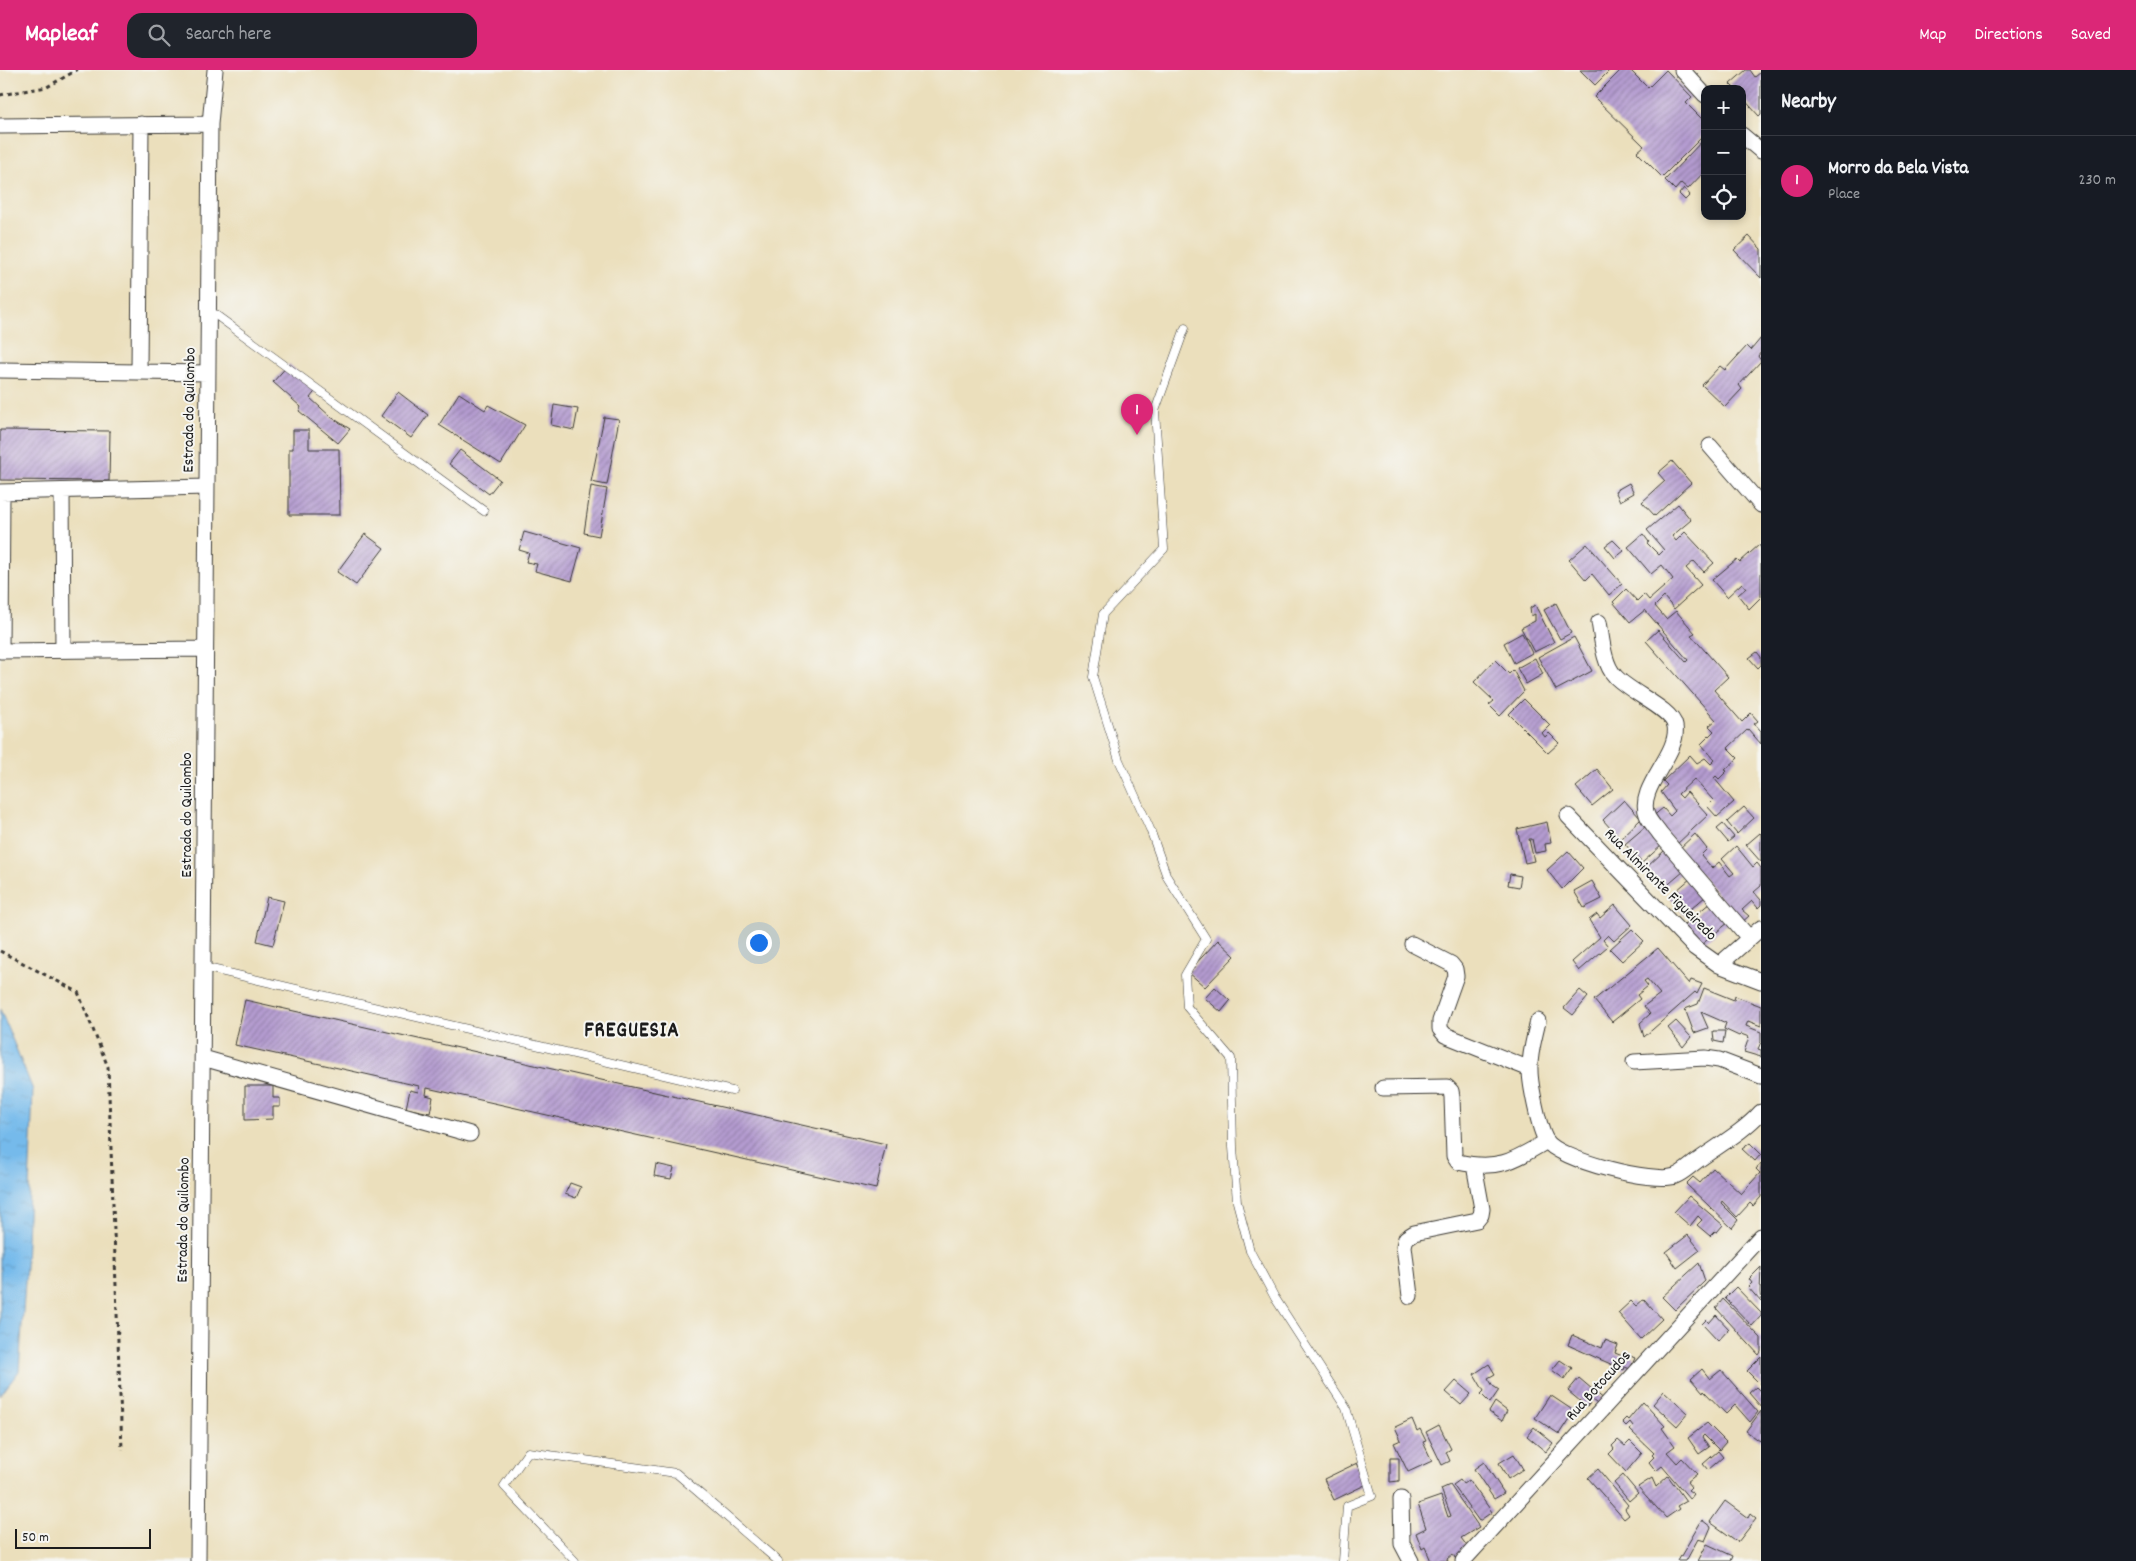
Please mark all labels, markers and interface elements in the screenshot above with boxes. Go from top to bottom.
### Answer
search box [127,13,477,58]
text: Mapleaf [25,18,97,52]
icon: search [145,21,173,49]
text: Search here [185,22,271,49]
text: Map [1919,23,1946,48]
text: Directions [1974,23,2043,48]
text: Saved [2071,23,2111,48]
map controls [1701,85,1746,220]
button: + [1701,85,1746,130]
text: Nearby [1781,88,1836,118]
button: − [1701,130,1746,175]
text: Morro da Bela Vista [1828,156,1968,183]
text: 1 [1795,169,1799,192]
text: 230 m [2079,169,2116,192]
button: locate [1701,175,1746,220]
text: Place [1828,183,1860,206]
street label: Estrada do Quilombo [177,347,203,473]
pin: 1 [1121,394,1153,435]
street label: Estrada do Quilombo [176,752,199,878]
street label: Rua Almirante Figueiredo [1598,823,1722,947]
your location [746,930,772,956]
district label: FREGUESIA [584,1017,680,1047]
street label: Estrada do Quilombo [171,1157,197,1283]
street label: Rua Botocudos [1561,1345,1637,1426]
scale bar [15,1526,151,1549]
text: 50 m [22,1528,49,1548]

